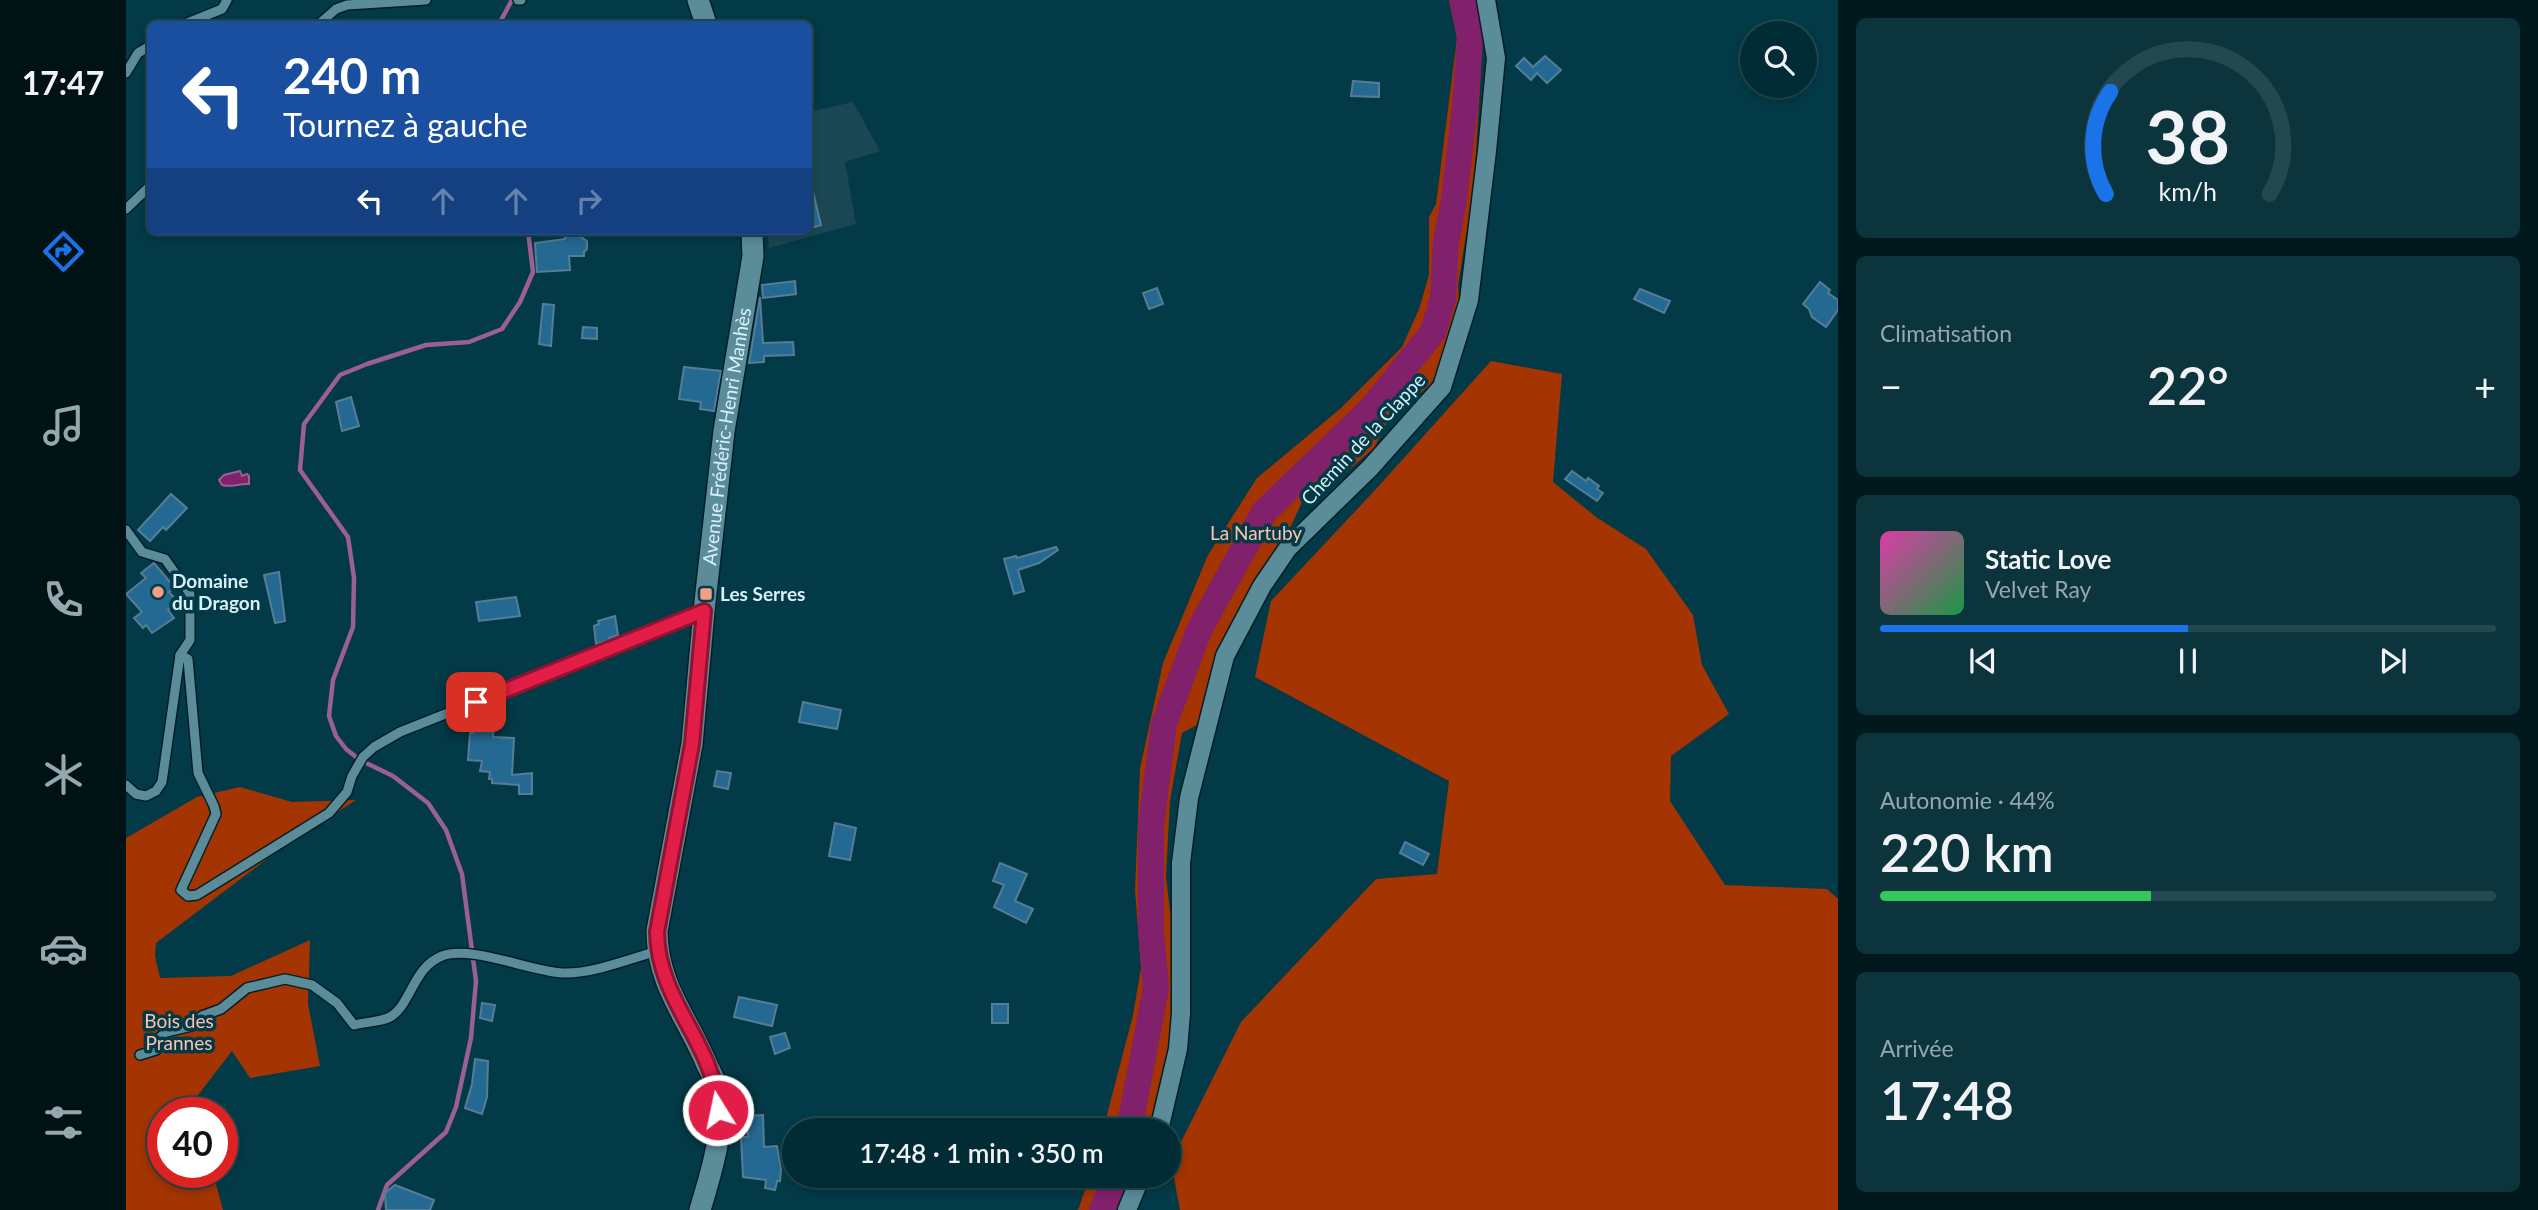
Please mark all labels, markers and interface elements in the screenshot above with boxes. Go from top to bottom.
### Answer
map controls [1740,21,1817,98]
button: search [1740,21,1817,98]
text: 240 m [283,46,421,104]
icon: left [168,49,259,140]
text: 17:47 [22,63,104,102]
text: 38 [2146,93,2230,181]
text: Tournez à gauche [283,105,528,144]
text: km/h [2159,176,2217,206]
icon: left [351,182,389,220]
icon: ahead [424,182,462,220]
icon: ahead [497,182,535,220]
icon: right [570,182,608,220]
icon: directions [39,227,88,276]
street label: Avenue Frédéric-Henri Manhès [697,306,755,566]
text: Climatisation [1880,319,2012,347]
text: 22° [2147,354,2229,416]
text: − [1880,363,1902,409]
text: + [2474,363,2496,409]
street label: Chemin de la Clappe [1296,368,1429,509]
icon: music [39,401,88,450]
park label: La Nartuby [1210,521,1302,544]
text: Static Love [1985,543,2112,575]
place label: Domaine du Dragon [172,569,261,614]
icon: phone [39,575,88,624]
text: Velvet Ray [1985,575,2091,603]
place label: Les Serres [720,582,805,605]
marker: Domaine du Dragon [150,584,166,600]
marker: Les Serres [698,586,714,602]
icon: previous [1964,642,2002,680]
icon: pause [2169,642,2207,680]
icon: next [2374,642,2412,680]
pin [446,672,506,732]
icon: arrive [457,683,495,721]
icon: climate [39,750,88,799]
text: Autonomie · 44% [1880,786,2055,814]
text: 220 km [1880,821,2054,883]
icon: car [39,924,88,973]
park label: Bois des Prannes [144,1009,214,1054]
text: Arrivée [1880,1034,1954,1062]
text: 17:48 [1880,1069,2014,1131]
position arrow [681,1073,755,1147]
speed limit sign: 40 [147,1097,238,1188]
icon: filters [39,1098,88,1147]
text: 17:48 · 1 min · 350 m [859,1137,1104,1169]

